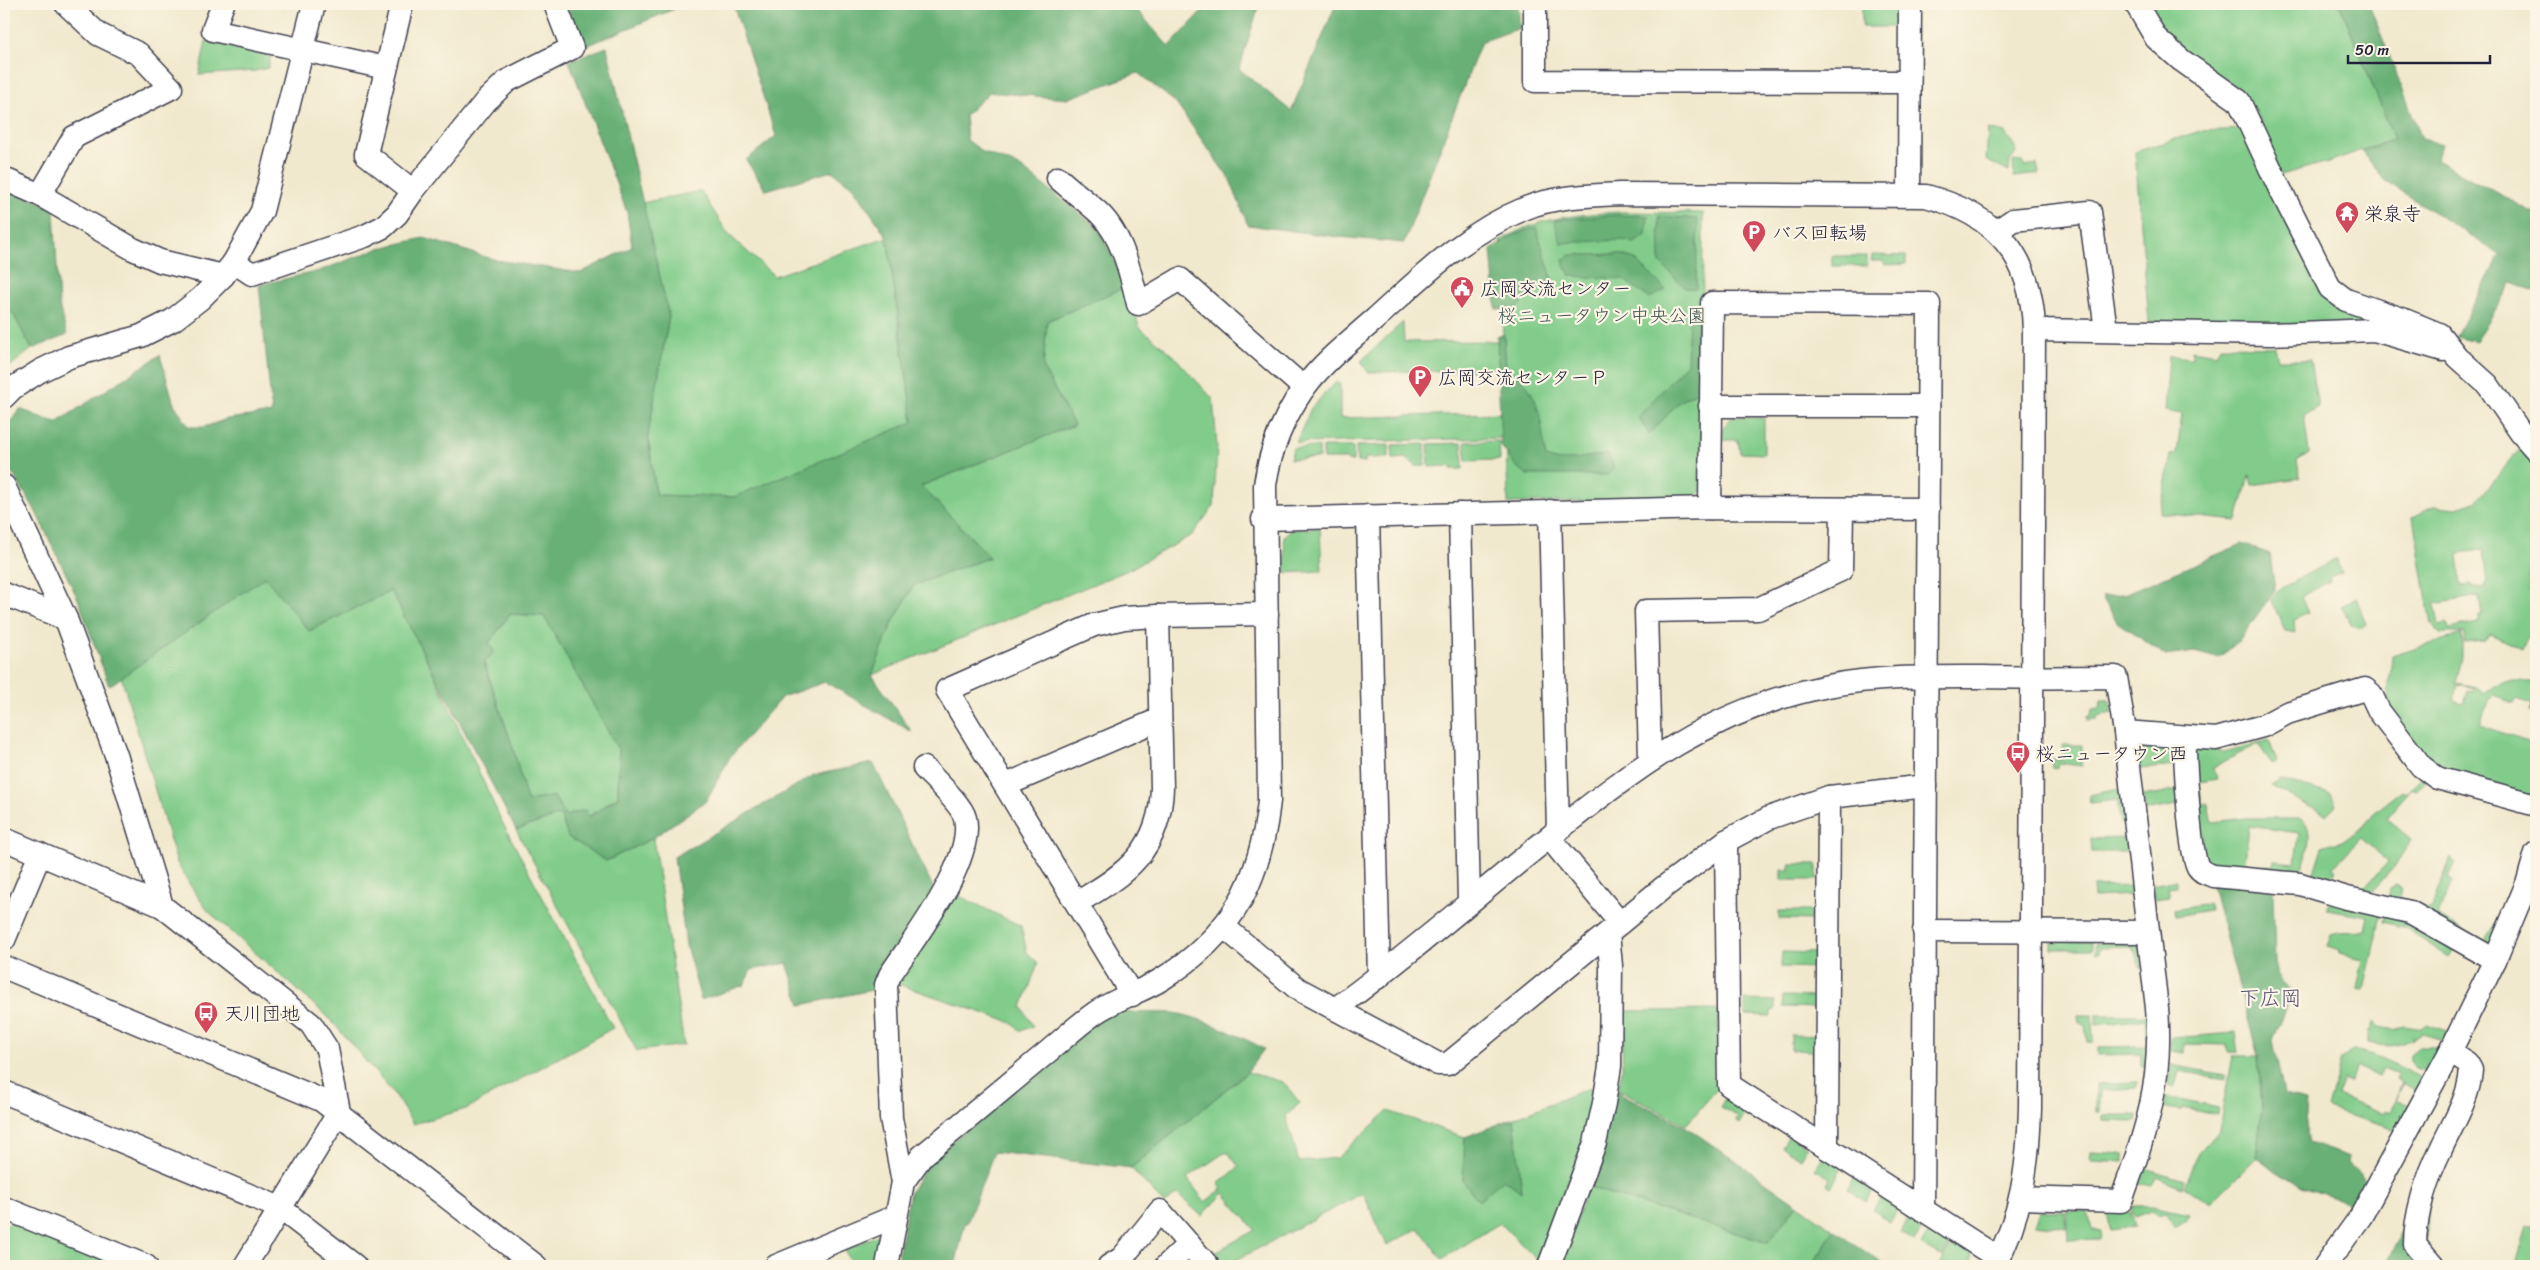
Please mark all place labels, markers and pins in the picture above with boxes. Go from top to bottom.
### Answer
place label: 栄泉寺 [2364,197,2421,230]
temple icon: 栄泉寺 [2334,200,2360,234]
place label: バス回転場 [1772,216,1867,249]
parking icon: バス回転場 [1741,219,1767,253]
place label: 広岡交流センター [1480,272,1631,305]
public building icon: 広岡交流センター [1449,275,1475,309]
place label: 広岡交流センターＰ [1438,361,1608,394]
parking icon: 広岡交流センターＰ [1407,364,1433,398]
place label: 桜ニュータウン西 [2036,737,2188,770]
bus stop icon: 桜ニュータウン西 [2005,740,2031,774]
place label: 天川団地 [224,997,300,1030]
bus stop icon: 天川団地 [193,1000,219,1034]

